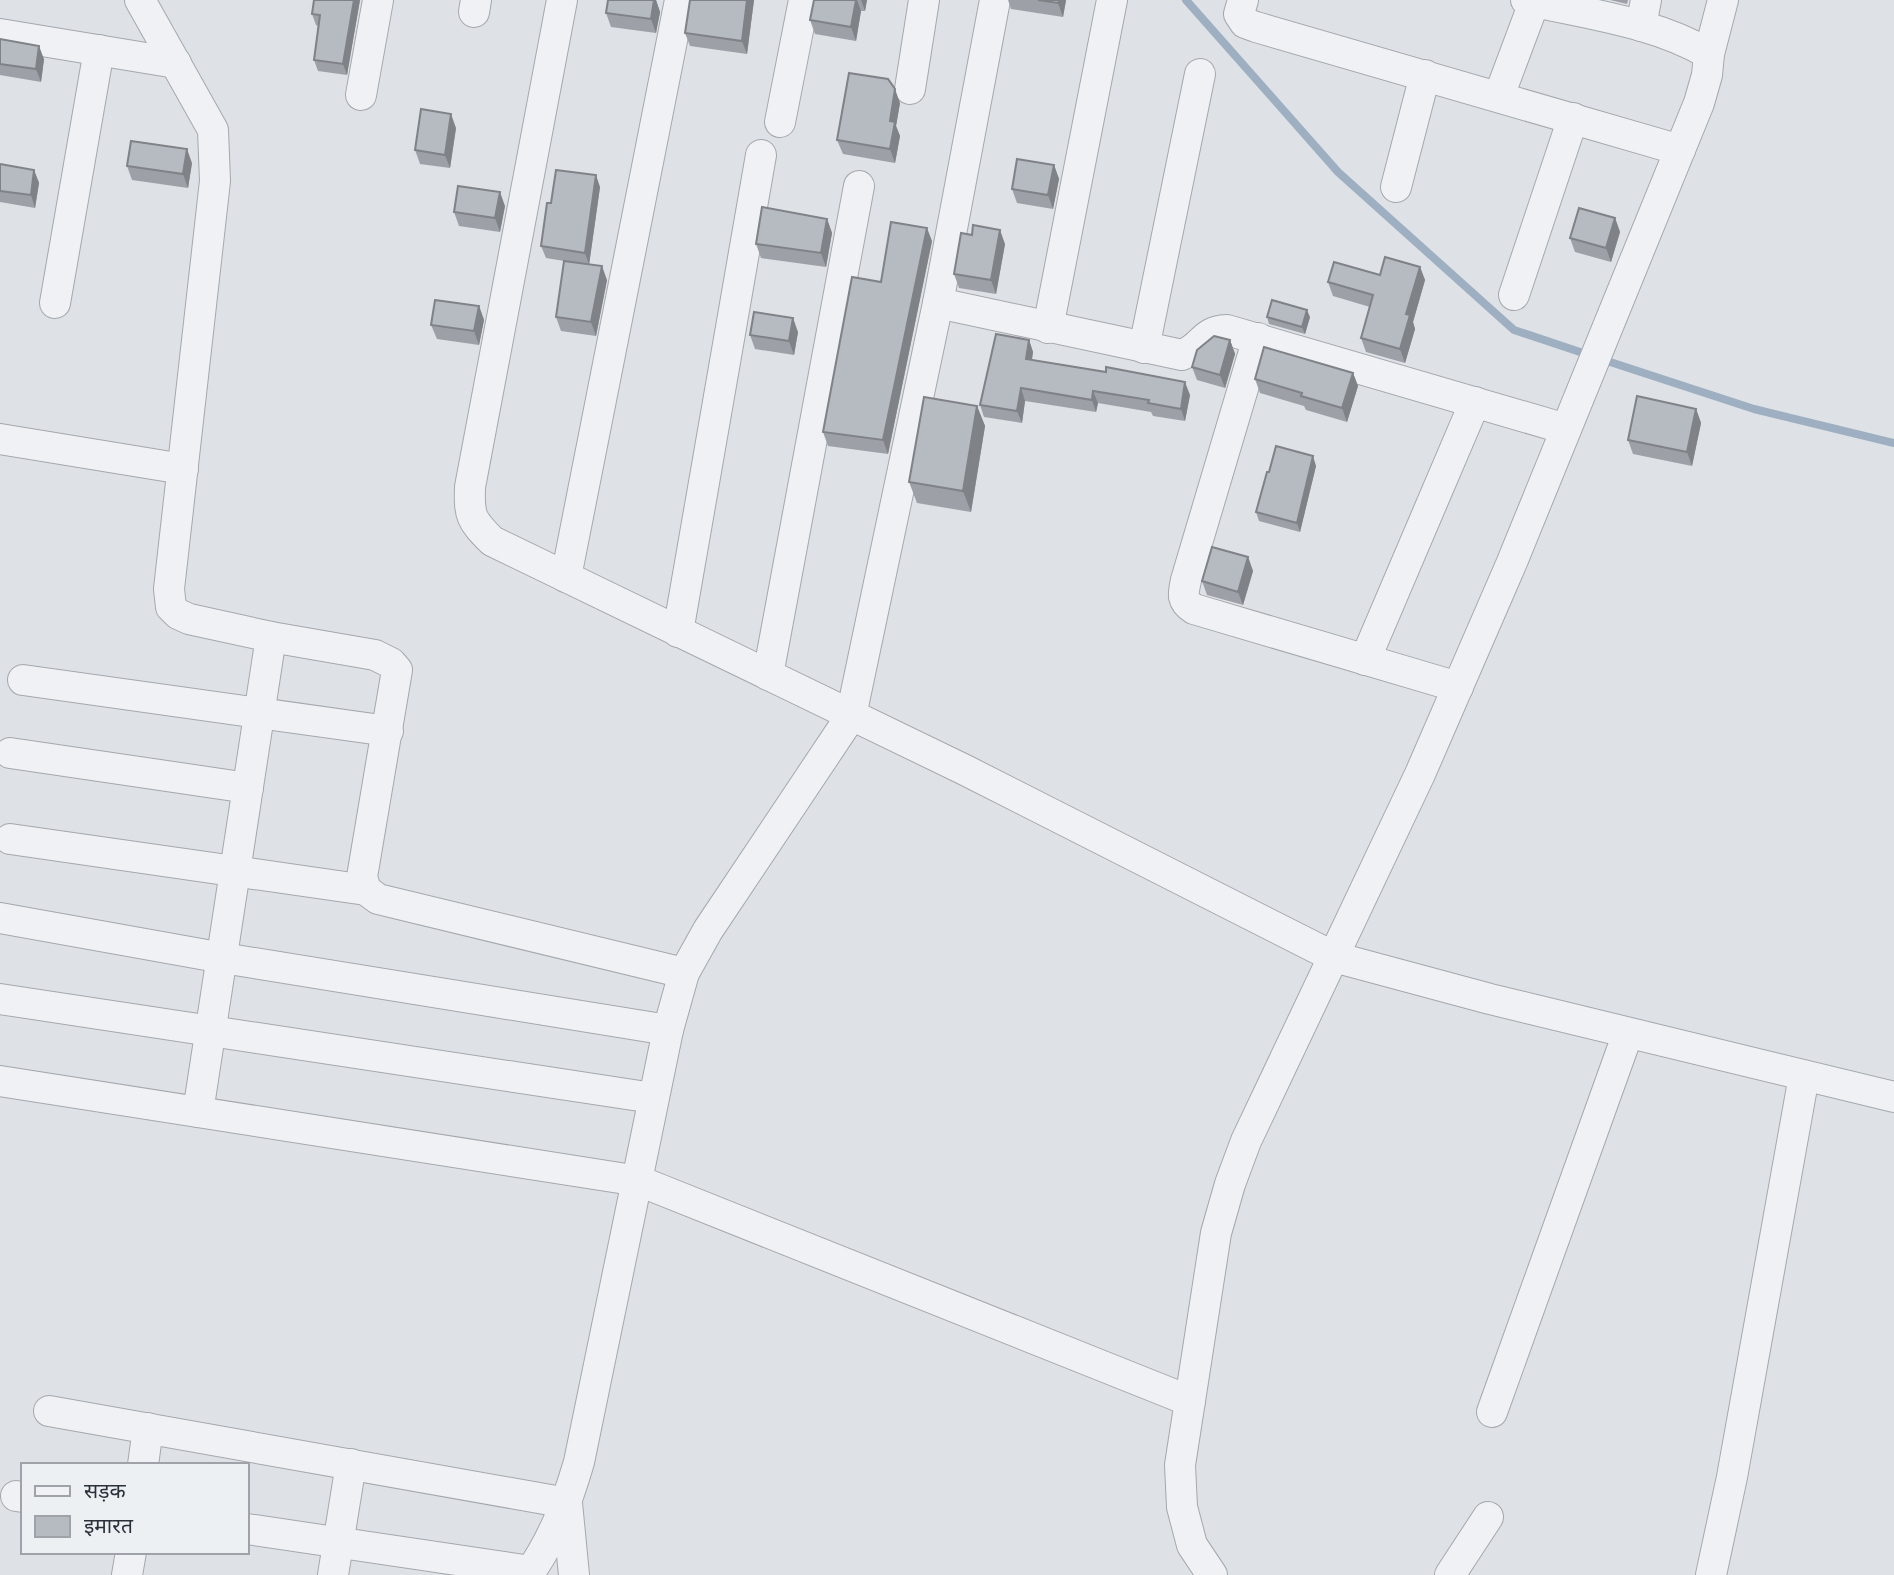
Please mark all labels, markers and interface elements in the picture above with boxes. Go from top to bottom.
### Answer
legend [21,1463,248,1554]
text: सड़क [84,1477,126,1502]
text: इमारत [84,1512,134,1537]

